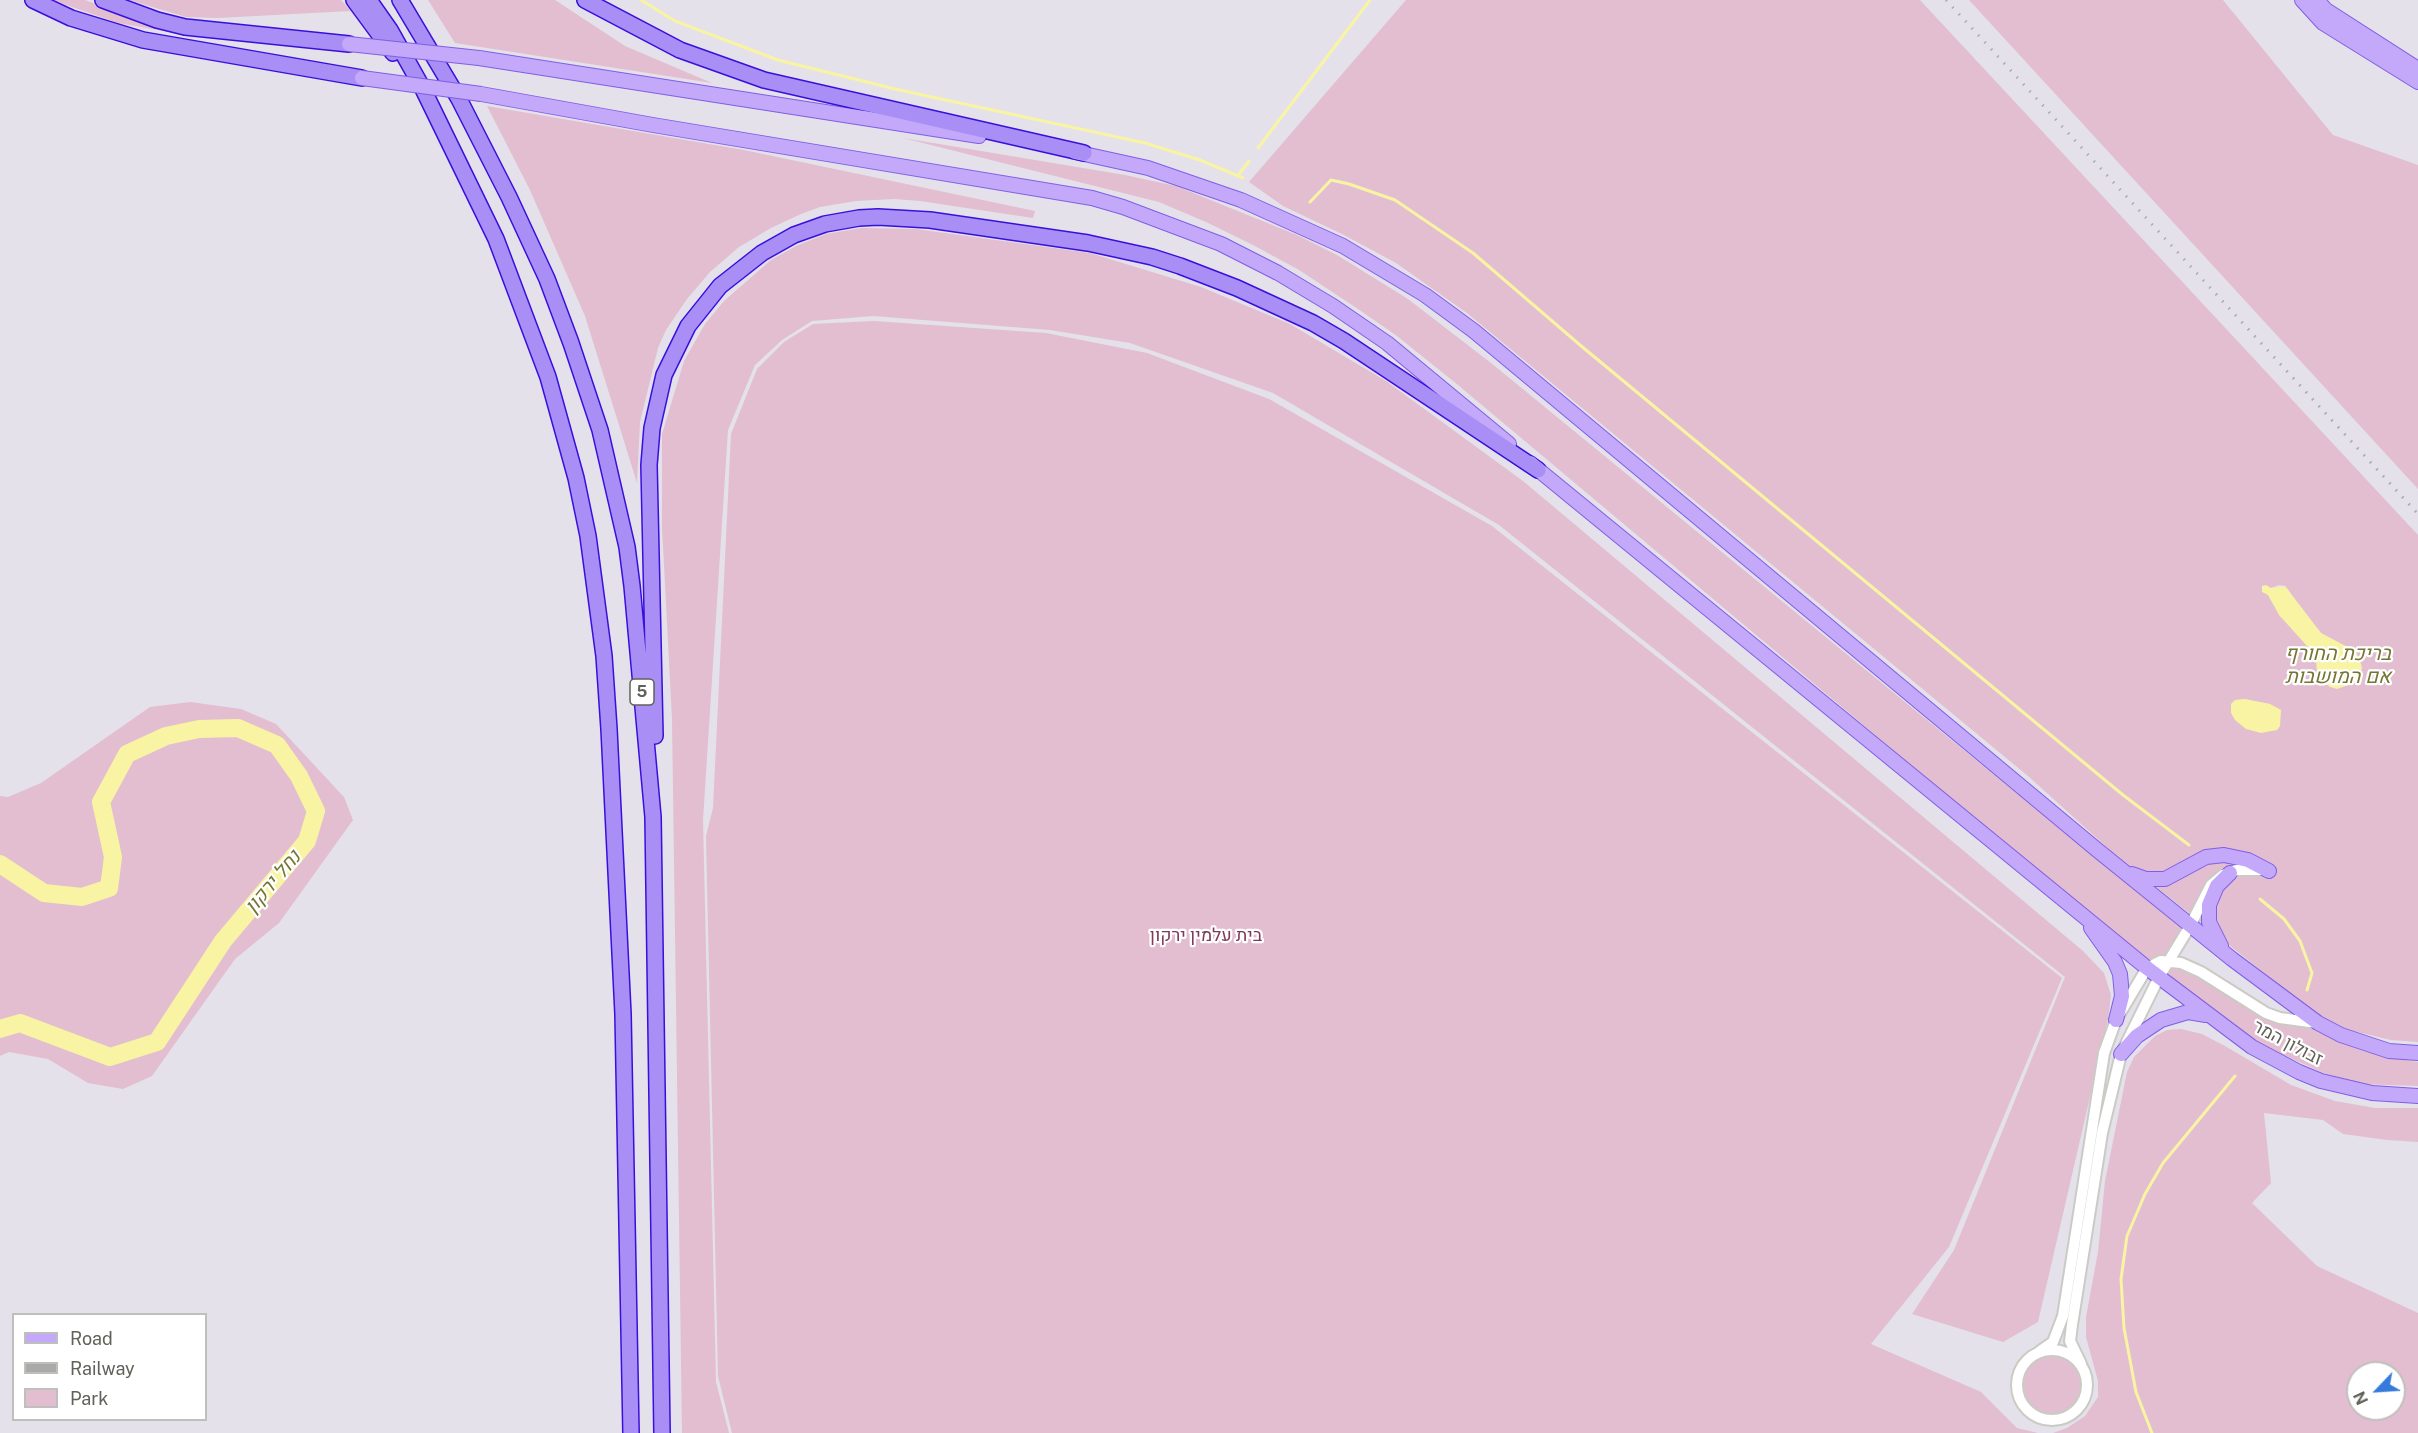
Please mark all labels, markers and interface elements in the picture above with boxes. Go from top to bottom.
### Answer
water label: בריכת החורף אם המושבות [2285,642,2391,689]
road number: 5 [630,679,654,705]
water label: נחל ירקון [240,846,306,918]
park label: בית עלמין ירקון [1150,924,1262,946]
street label: זבולון המר [2249,1016,2327,1070]
legend [12,1313,207,1421]
text: Road [70,1328,113,1349]
text: Railway [70,1358,135,1379]
north arrow [2346,1361,2406,1421]
text: Park [70,1388,108,1409]
text: N [2350,1388,2372,1408]

